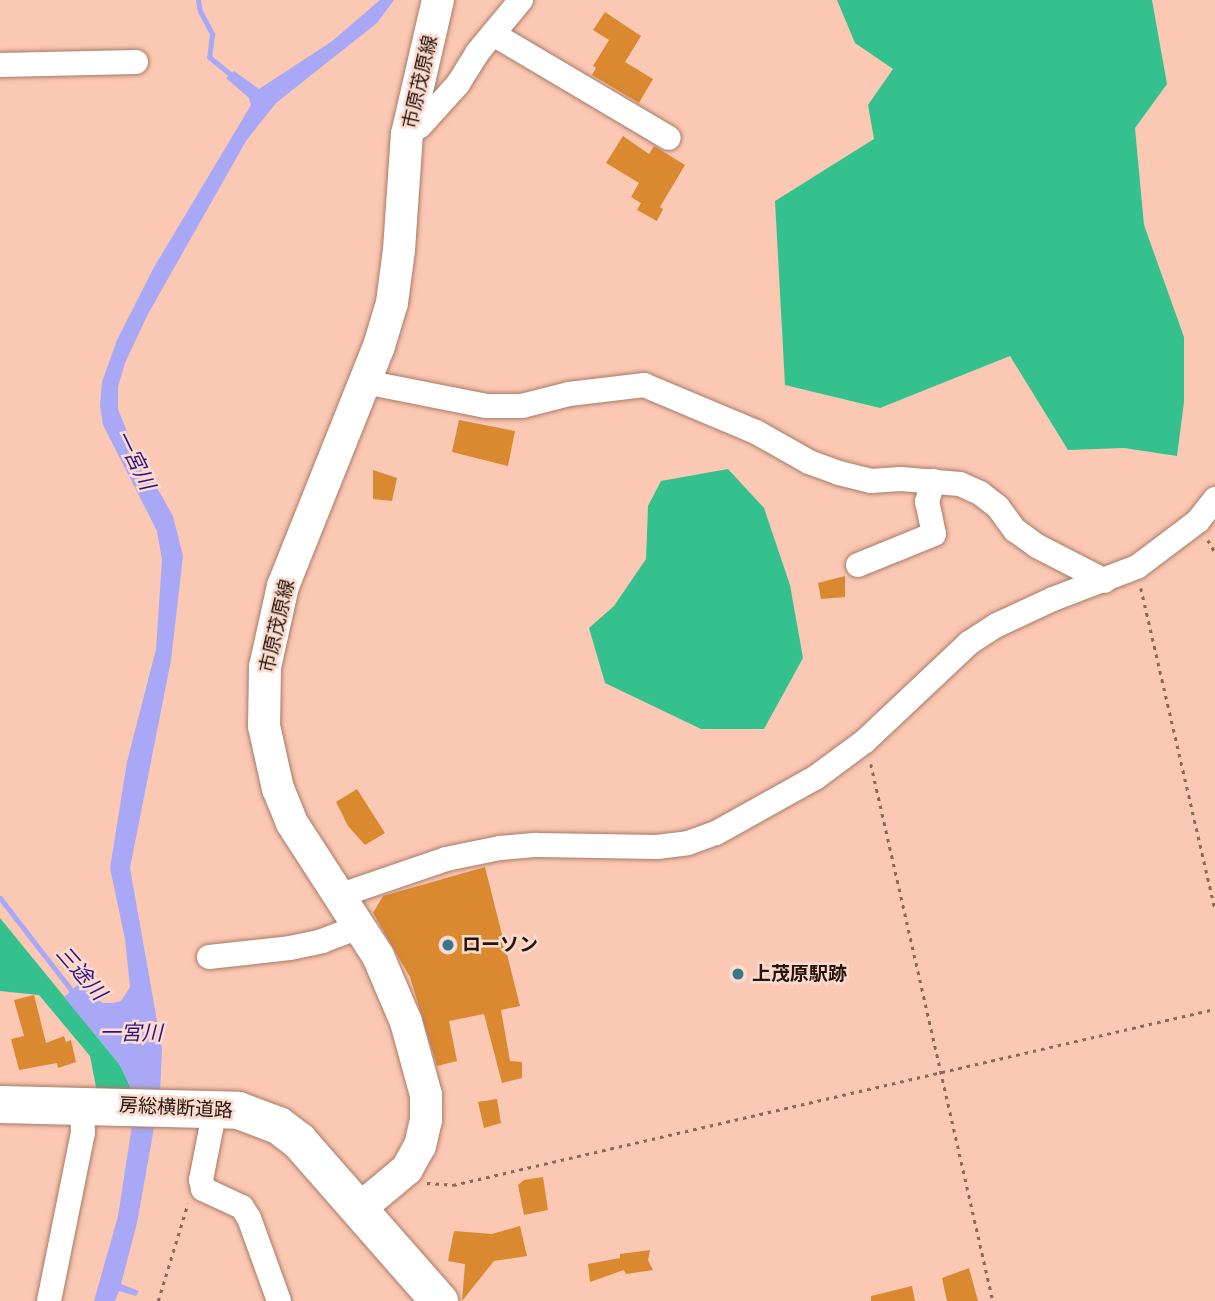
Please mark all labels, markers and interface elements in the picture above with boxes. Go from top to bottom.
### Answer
street label: 市原茂原線 [398,33,442,131]
water label: 一宮川 [110,426,160,494]
street label: 市原茂原線 [255,577,299,675]
place label: ローソン [462,934,538,956]
marker: ローソン [440,937,456,953]
water label: 三途川 [51,941,111,1005]
place label: 上茂原駅跡 [752,963,847,985]
marker: 上茂原駅跡 [730,966,746,982]
water label: 一宮川 [100,1020,162,1046]
street label: 房総横断道路 [118,1094,234,1122]

